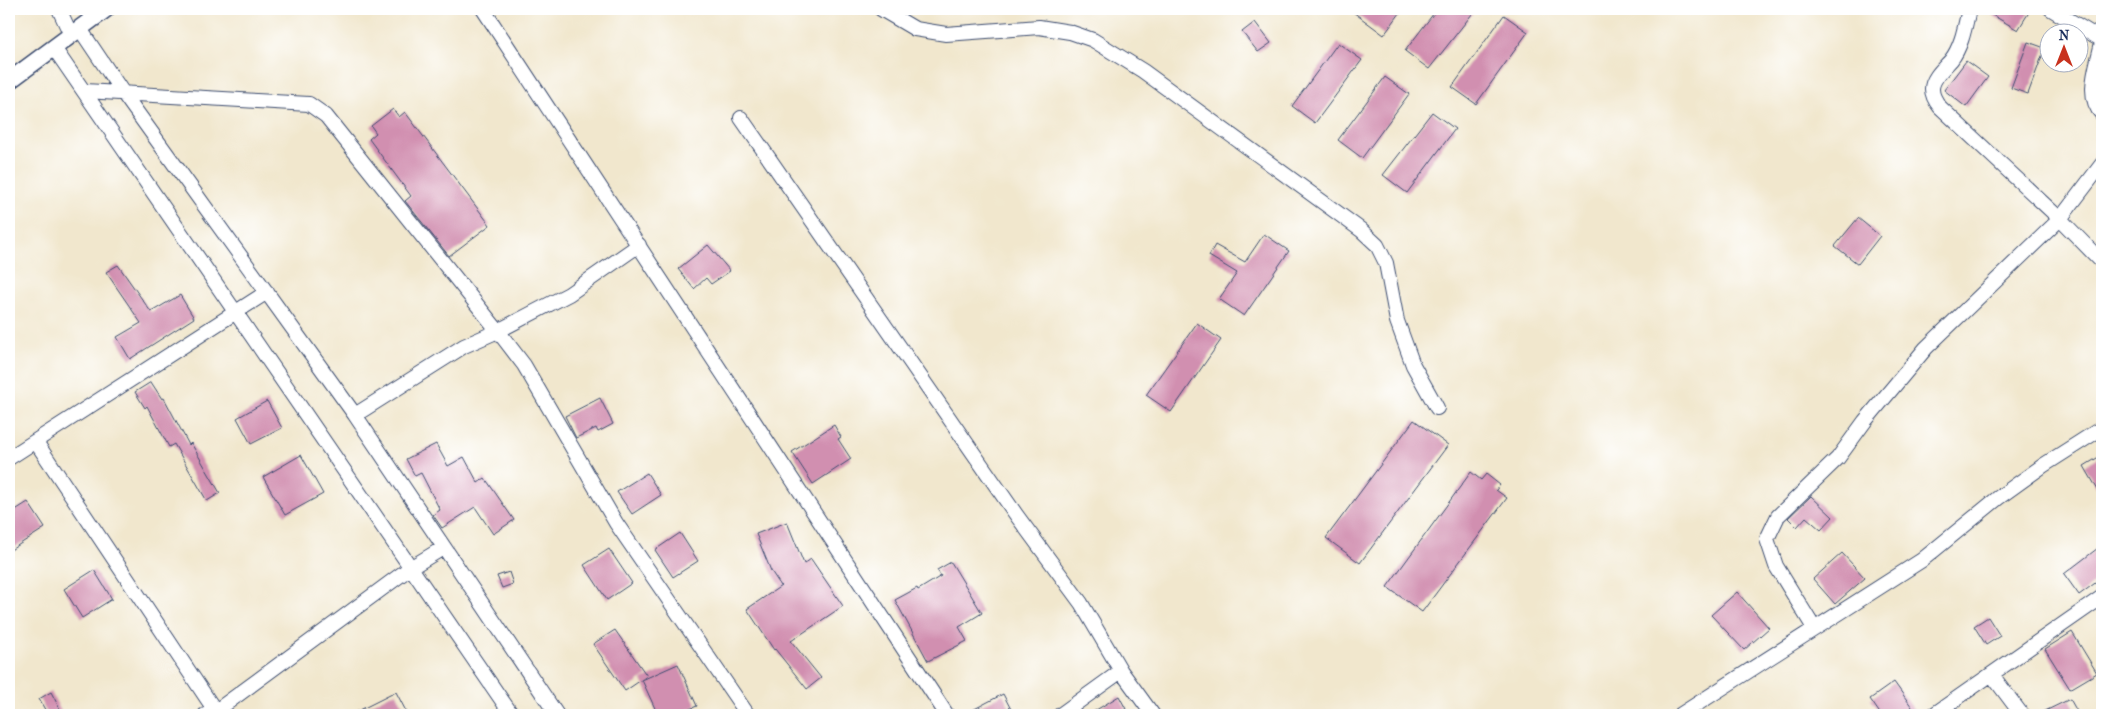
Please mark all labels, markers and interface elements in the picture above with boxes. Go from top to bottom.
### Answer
north arrow [2038,22,2088,72]
text: N [2059,27,2070,44]

